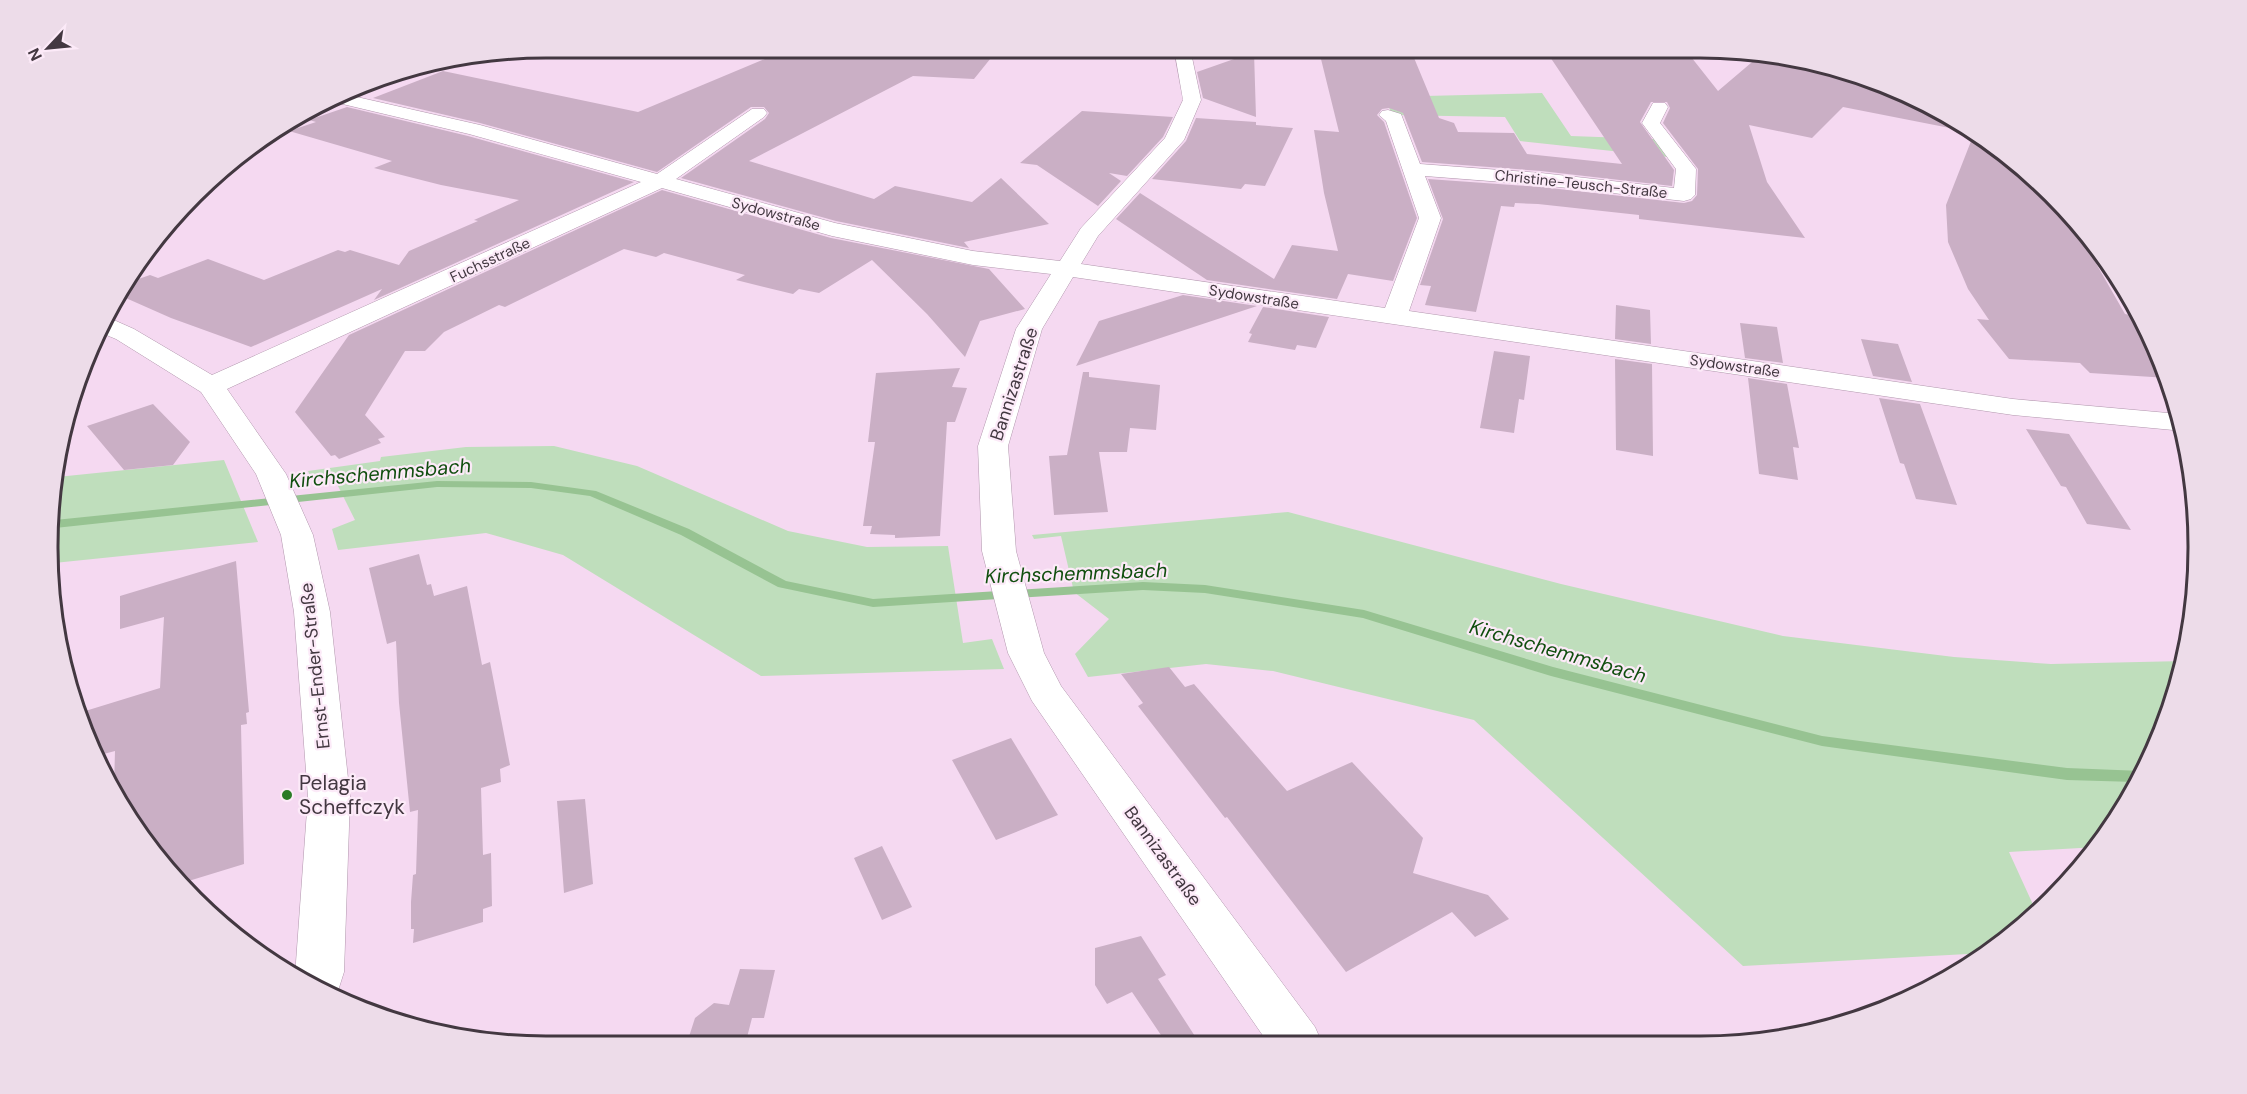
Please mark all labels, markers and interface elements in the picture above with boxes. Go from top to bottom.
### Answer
north arrow [18,18,78,78]
text: N [23,45,47,64]
street label: Christine-Teusch-Straße [1494,165,1668,203]
street label: Sydowstraße [730,193,822,235]
street label: Fuchsstraße [447,233,533,287]
street label: Sydowstraße [1208,280,1300,314]
street label: Bannizastraße [984,324,1044,444]
street label: Sydowstraße [1689,350,1781,382]
water label: Kirchschemmsbach [288,452,472,494]
water label: Kirchschemmsbach [984,557,1168,589]
street label: Ernst-Ender-Straße [294,582,336,750]
water label: Kirchschemmsbach [1467,613,1649,689]
place label: Pelagia Scheffczyk [299,769,405,821]
marker: Pelagia Scheffczyk [280,788,294,802]
street label: Bannizastraße [1119,801,1207,911]

